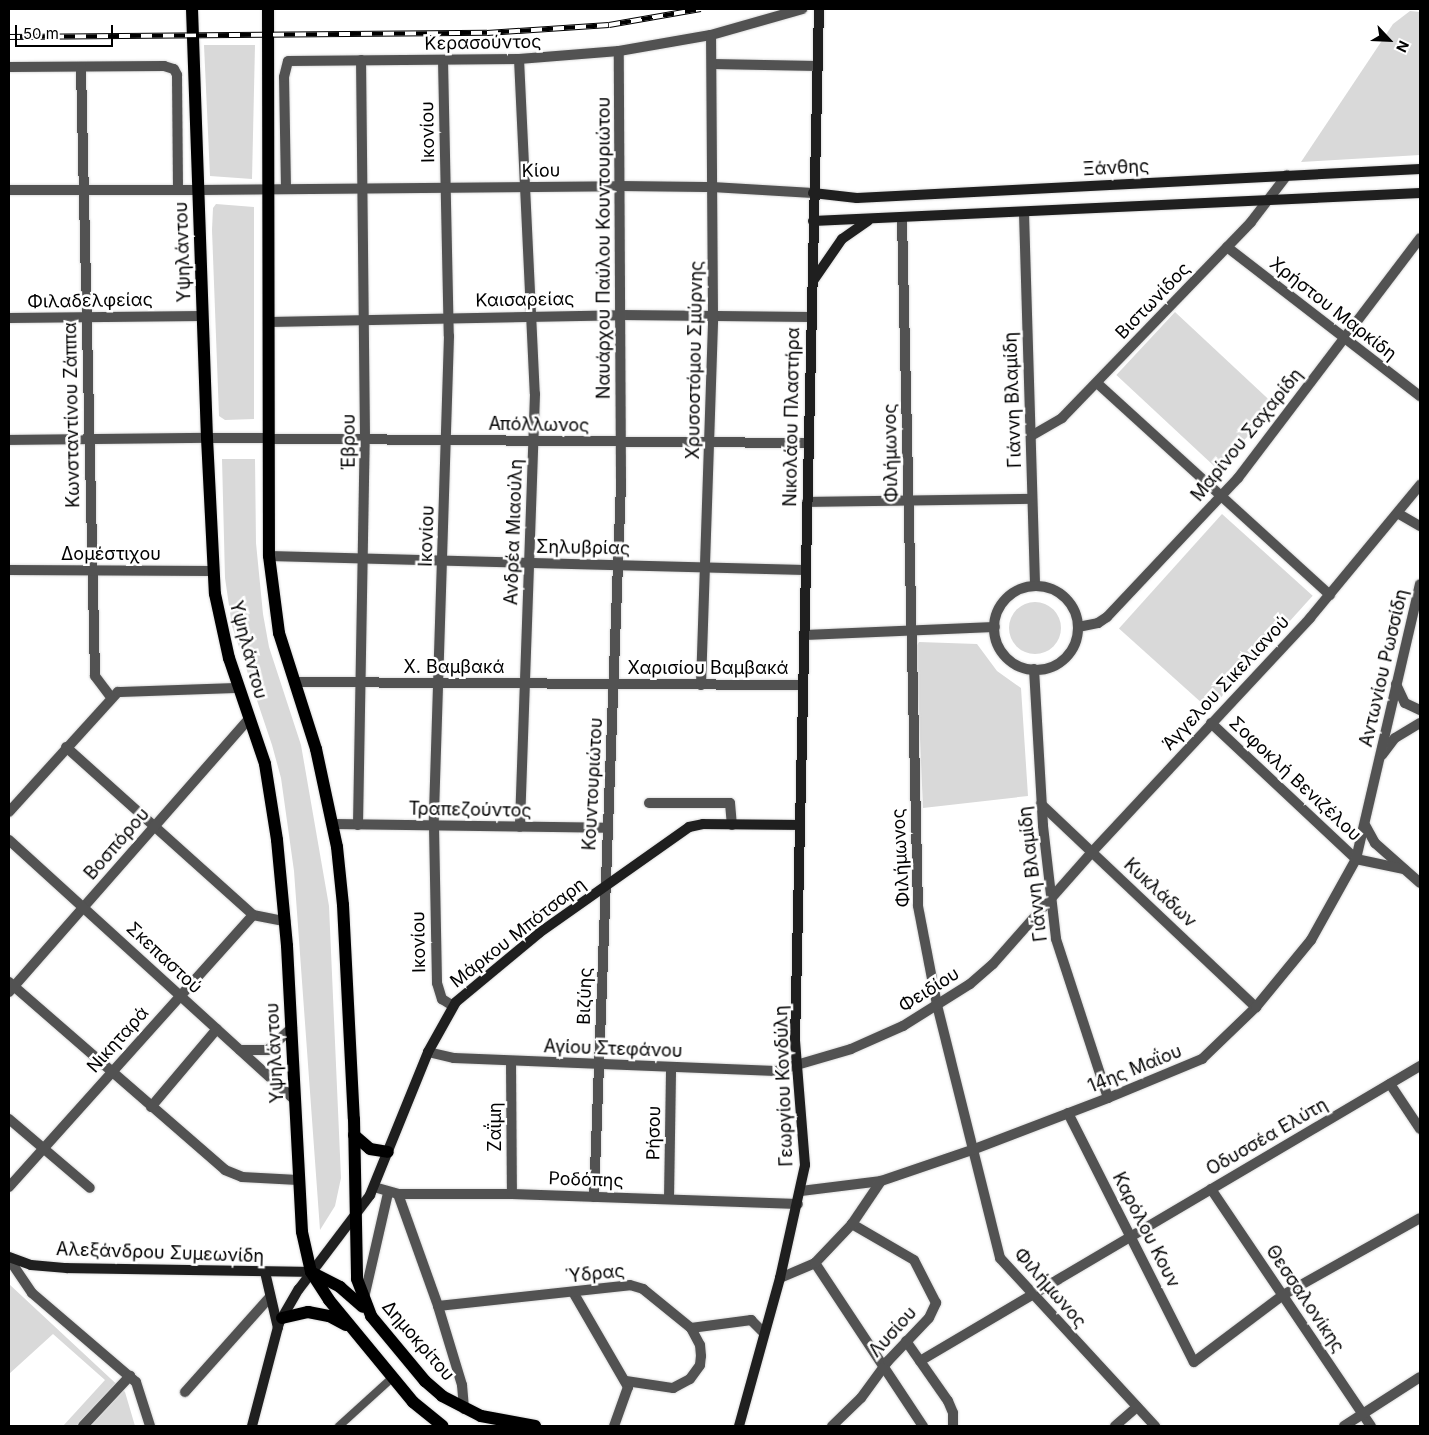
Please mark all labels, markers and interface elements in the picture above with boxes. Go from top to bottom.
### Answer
scale bar [18,15,115,47]
north arrow [1364,15,1414,65]
text: 50 m [23,24,59,43]
street label: Κερασούντος [424,31,542,55]
text: N [1393,38,1413,55]
street label: Ναυάρχου Παύλου Κουντουριώτου [593,97,615,399]
street label: Ικονίου [417,101,439,163]
street label: Ξάνθης [1082,155,1150,181]
street label: Κίου [522,160,560,182]
street label: Υψηλάντου [170,201,196,303]
street label: Χρήστου Μαρκίδη [1265,253,1401,365]
street label: Βιστωνίδος [1111,258,1195,344]
street label: Χρυσοστόμου Σμύρνης [682,260,708,460]
street label: Καισαρείας [475,288,575,312]
street label: Φιλαδελφείας [27,289,153,313]
street label: Κωνσταντίνου Ζάππα [60,322,84,508]
street label: Νικολάου Πλαστήρα [780,327,804,507]
street label: Γιάννη Βλαμίδη [1000,332,1026,468]
street label: Μαρίνου Σαχαρίδη [1187,364,1307,506]
street label: Φιλήμωνος [879,403,903,503]
street label: Απόλλωνος [488,413,590,437]
street label: Έβρου [338,414,360,470]
street label: Ανδρέα Μιαούλη [501,458,527,606]
street label: Ικονίου [415,505,439,567]
street label: Σηλυβρίας [536,536,630,560]
street label: Δομέστιχου [61,543,161,565]
street label: Αντωνίου Ρωσσίδη [1355,587,1413,749]
street label: Υψηλάντου [225,599,271,701]
street label: Άγγελου Σικελιανού [1158,611,1294,755]
street label: Χ. Βαμβακά [404,656,504,678]
street label: Χαρισίου Βαμβακά [628,657,788,679]
street label: Σοφοκλή Βενιζέλου [1225,712,1365,846]
street label: Κουντουριώτου [579,717,607,851]
street label: Τραπεζούντος [408,798,532,822]
street label: Βοσπόρου [80,804,154,884]
street label: Γιάννη Βλαμίδη [1014,805,1052,943]
street label: Φιλήμωνος [888,808,914,908]
street label: Κυκλάδων [1119,854,1201,932]
street label: Μάρκου Μπότσαρη [446,873,590,993]
street label: Ικονίου [408,911,430,973]
street label: Σκεπαστού [122,918,206,998]
street label: Φειδίου [895,963,963,1017]
street label: Βιζύης [573,967,597,1025]
street label: Νικηταρά [83,1002,153,1078]
street label: Υψηλάντου [262,1002,288,1104]
street label: Γεωργίου Κονδύλη [770,1005,798,1167]
street label: Αγίου Στεφάνου [543,1036,683,1062]
street label: 14ης Μαΐου [1085,1040,1185,1098]
street label: Οδυσσέα Ελύτη [1203,1094,1331,1180]
street label: Ζαΐμη [484,1102,506,1152]
street label: Ρήσου [643,1106,665,1160]
street label: Ροδόπης [548,1168,624,1192]
street label: Καρόλου Κουν [1108,1169,1184,1291]
street label: Αλεξάνδρου Συμεωνίδη [56,1239,264,1267]
street label: Θεσσαλονίκης [1261,1241,1349,1357]
street label: Φιλήμωνος [1009,1243,1091,1333]
street label: Ύδρας [564,1260,626,1288]
street label: Δημοκρίτου [377,1296,459,1386]
street label: Λυσίου [865,1302,921,1362]

